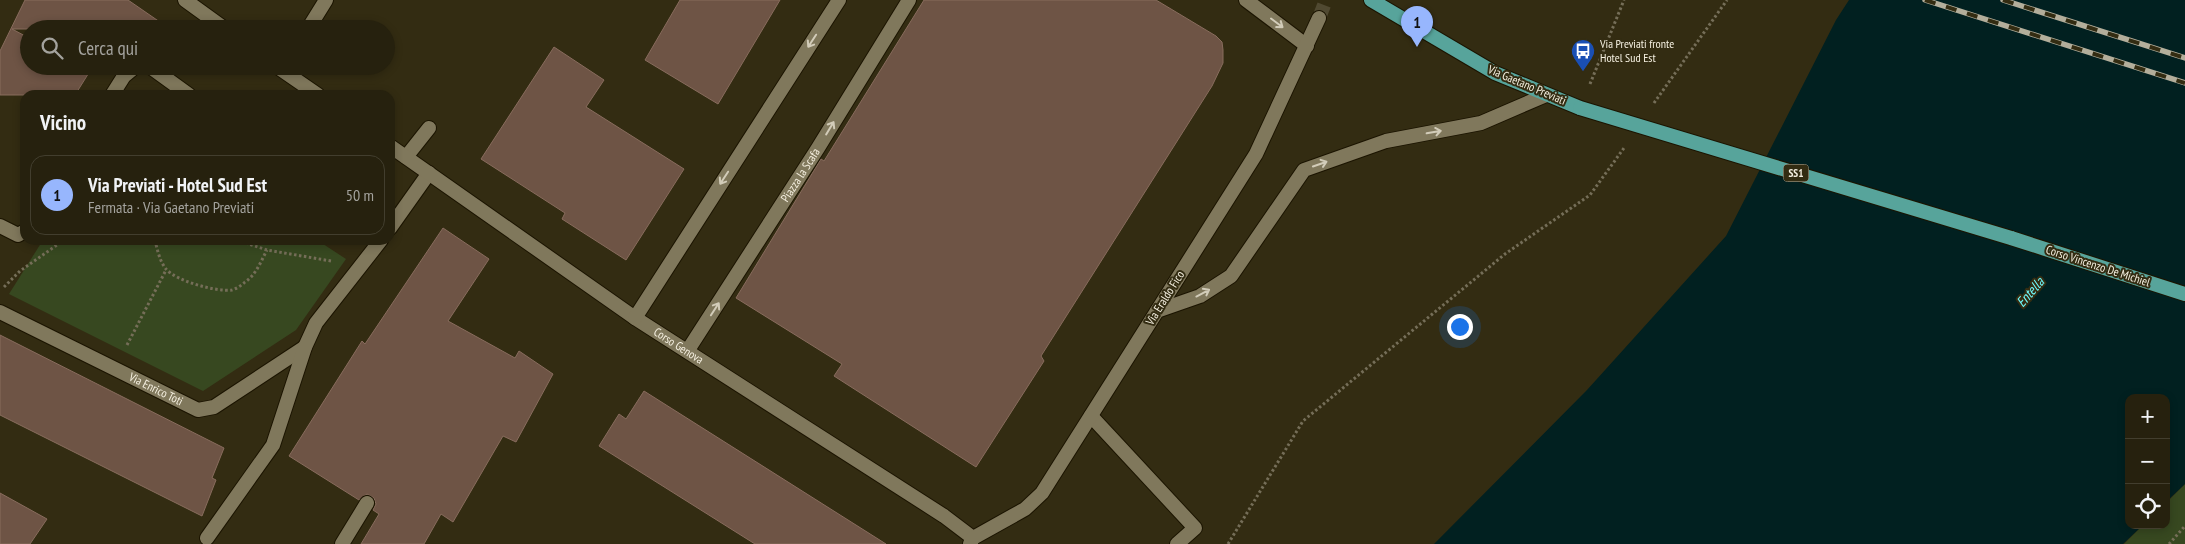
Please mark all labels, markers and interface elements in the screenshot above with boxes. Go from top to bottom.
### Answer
pin: 1 [1401,6,1433,47]
one-way arrow [1270,17,1283,28]
search box [20,20,395,75]
icon: search [38,34,66,62]
one-way arrow [807,34,818,48]
text: Cerca qui [78,36,138,60]
place label: Via Previati fronte Hotel Sud Est [1599,36,1674,65]
bus stop icon: Via Previati fronte Hotel Sud Est [1570,38,1596,72]
street label: Via Gaetano Previati [1485,61,1568,108]
text: Vicino [40,109,86,136]
one-way arrow [826,121,836,135]
one-way arrow [1426,126,1442,136]
street label: Piazza la Scafa [777,145,823,205]
one-way arrow [1312,159,1328,168]
road number: SS1 [1784,164,1808,182]
one-way arrow [719,170,729,184]
text: Via Previati - Hotel Sud Est [88,173,267,197]
text: 1 [53,185,61,205]
text: 50 m [346,185,374,205]
text: Fermata · Via Gaetano Previati [88,197,254,217]
street label: Corso Vincenzo De Michiel [2044,242,2152,290]
street label: Via Eraldo Fico [1141,268,1187,329]
water label: Entella [2012,272,2049,311]
one-way arrow [1195,288,1209,298]
one-way arrow [710,303,720,317]
your location [1447,314,1473,340]
street label: Corso Genova [651,324,707,367]
street label: Via Enrico Toti [126,369,186,408]
map controls [2125,394,2170,529]
button: + [2125,394,2170,439]
button: − [2125,439,2170,484]
button: locate [2125,484,2170,529]

